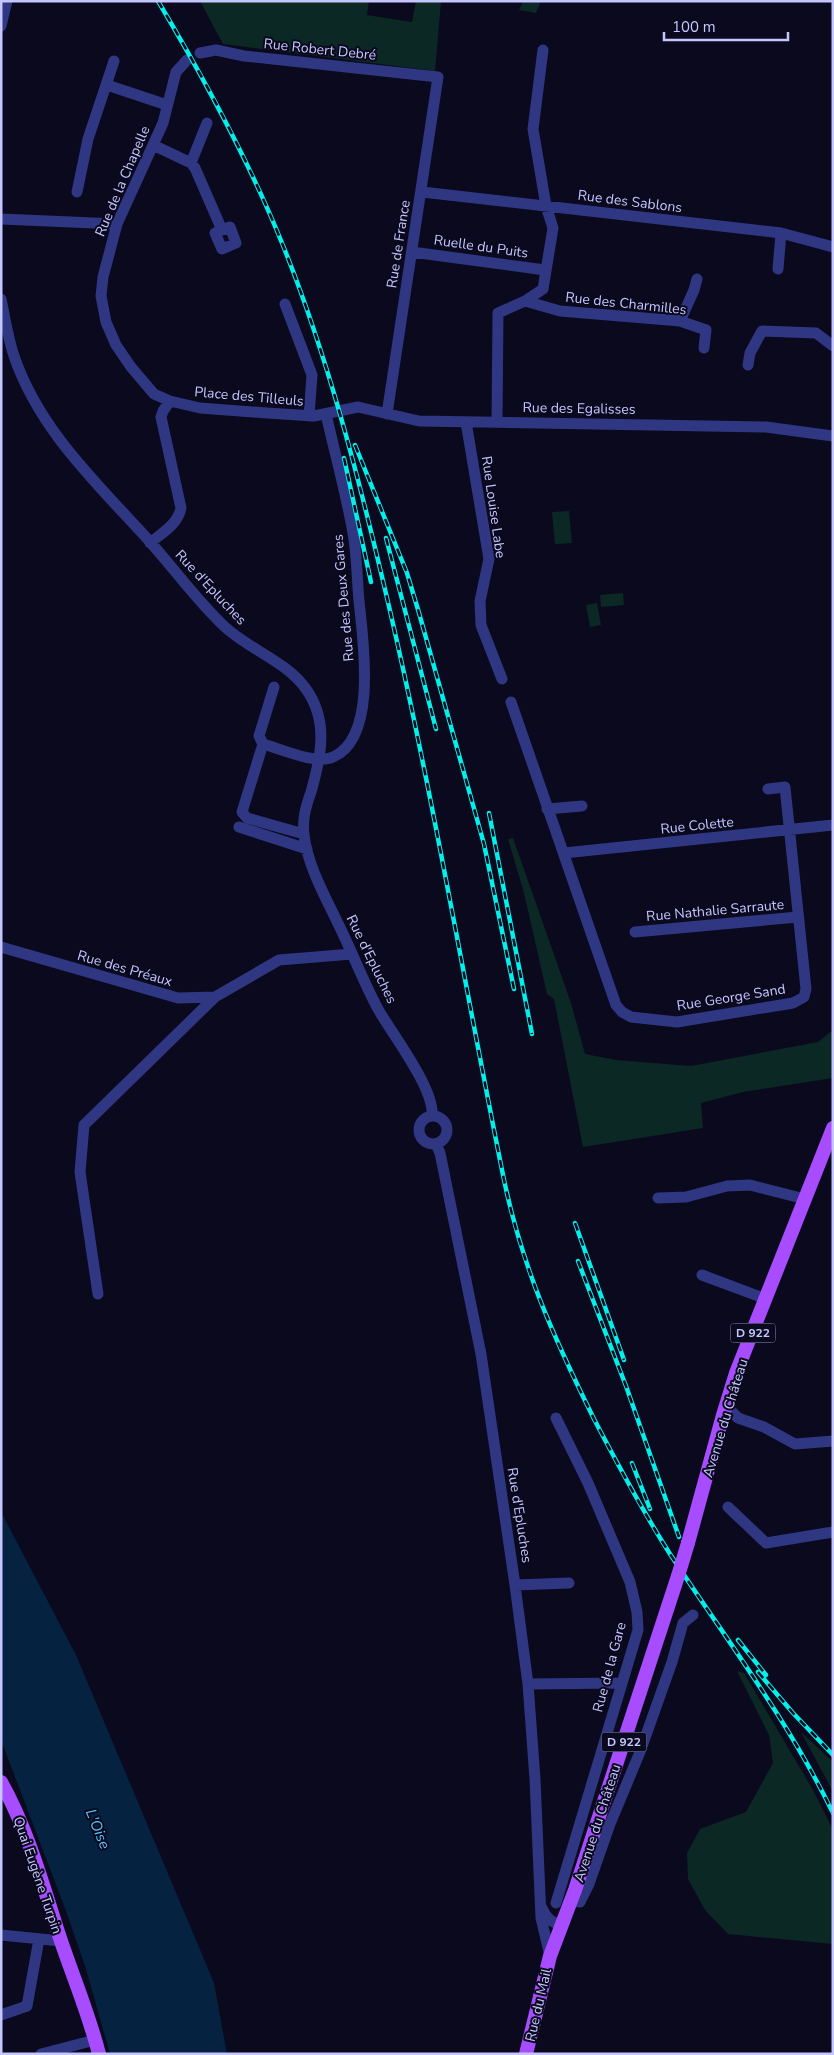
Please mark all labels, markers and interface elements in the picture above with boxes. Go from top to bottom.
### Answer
scale bar [664,10,788,42]
text: 100 m [672,17,716,37]
street label: Rue Robert Debré [263,34,377,65]
street label: Rue de la Chapelle [91,123,154,240]
street label: Rue des Sablons [577,186,683,217]
street label: Rue de France [382,199,415,290]
street label: Ruelle du Puits [433,230,530,263]
street label: Rue des Charmilles [564,288,688,319]
street label: Place des Tilleuls [193,382,305,411]
street label: Rue des Egalisses [522,398,636,419]
street label: Rue Louise Labe [477,455,510,559]
street label: Rue des Deux Gares [328,533,359,662]
street label: Rue d'Epluches [171,546,251,629]
street label: Rue Colette [660,812,735,839]
street label: Rue Nathalie Sarraute [645,895,785,926]
street label: Rue d'Epluches [342,912,401,1007]
street label: Rue des Préaux [75,946,175,991]
street label: Rue George Sand [675,980,787,1015]
road number: D 922 [730,1324,776,1342]
street label: Avenue du Château [698,1356,753,1480]
street label: Rue d'Epluches [503,1466,536,1564]
street label: Rue de la Gare [588,1620,631,1714]
road number: D 922 [602,1732,646,1751]
street label: Avenue du Château [569,1762,626,1885]
water label: L'Oise [81,1806,115,1852]
street label: Quai Eugène Turpin [8,1814,67,1936]
street label: Rue du Mail [521,1966,556,2044]

